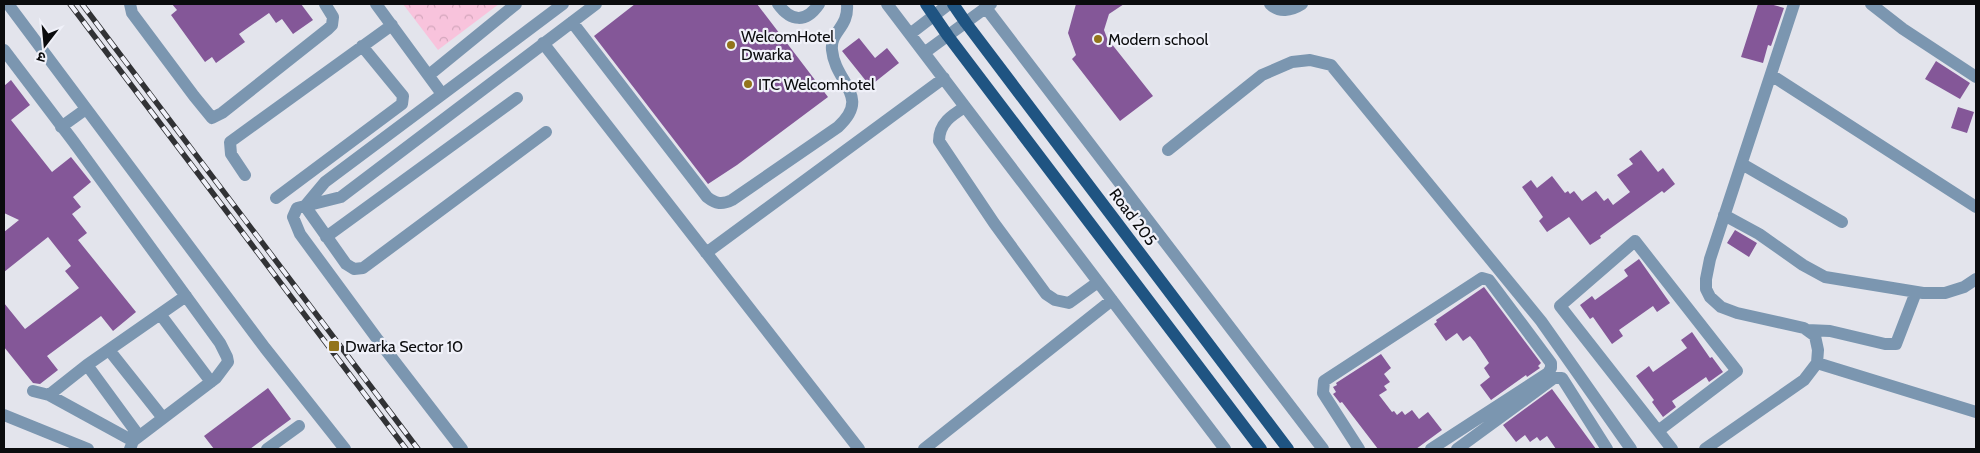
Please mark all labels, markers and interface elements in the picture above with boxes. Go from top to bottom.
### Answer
north arrow [20,20,70,70]
place label: WelcomHotel Dwarka [741,27,834,64]
place label: Modern school [1108,30,1208,49]
marker: Modern school [1092,33,1104,45]
marker: WelcomHotel Dwarka [725,39,737,51]
text: उ [34,47,48,67]
place label: ITC Welcomhotel [758,75,875,94]
marker: ITC Welcomhotel [742,78,754,90]
street label: Road 205 [1105,185,1161,249]
place label: Dwarka Sector 10 [345,337,463,356]
marker: Dwarka Sector 10 [327,339,341,353]

